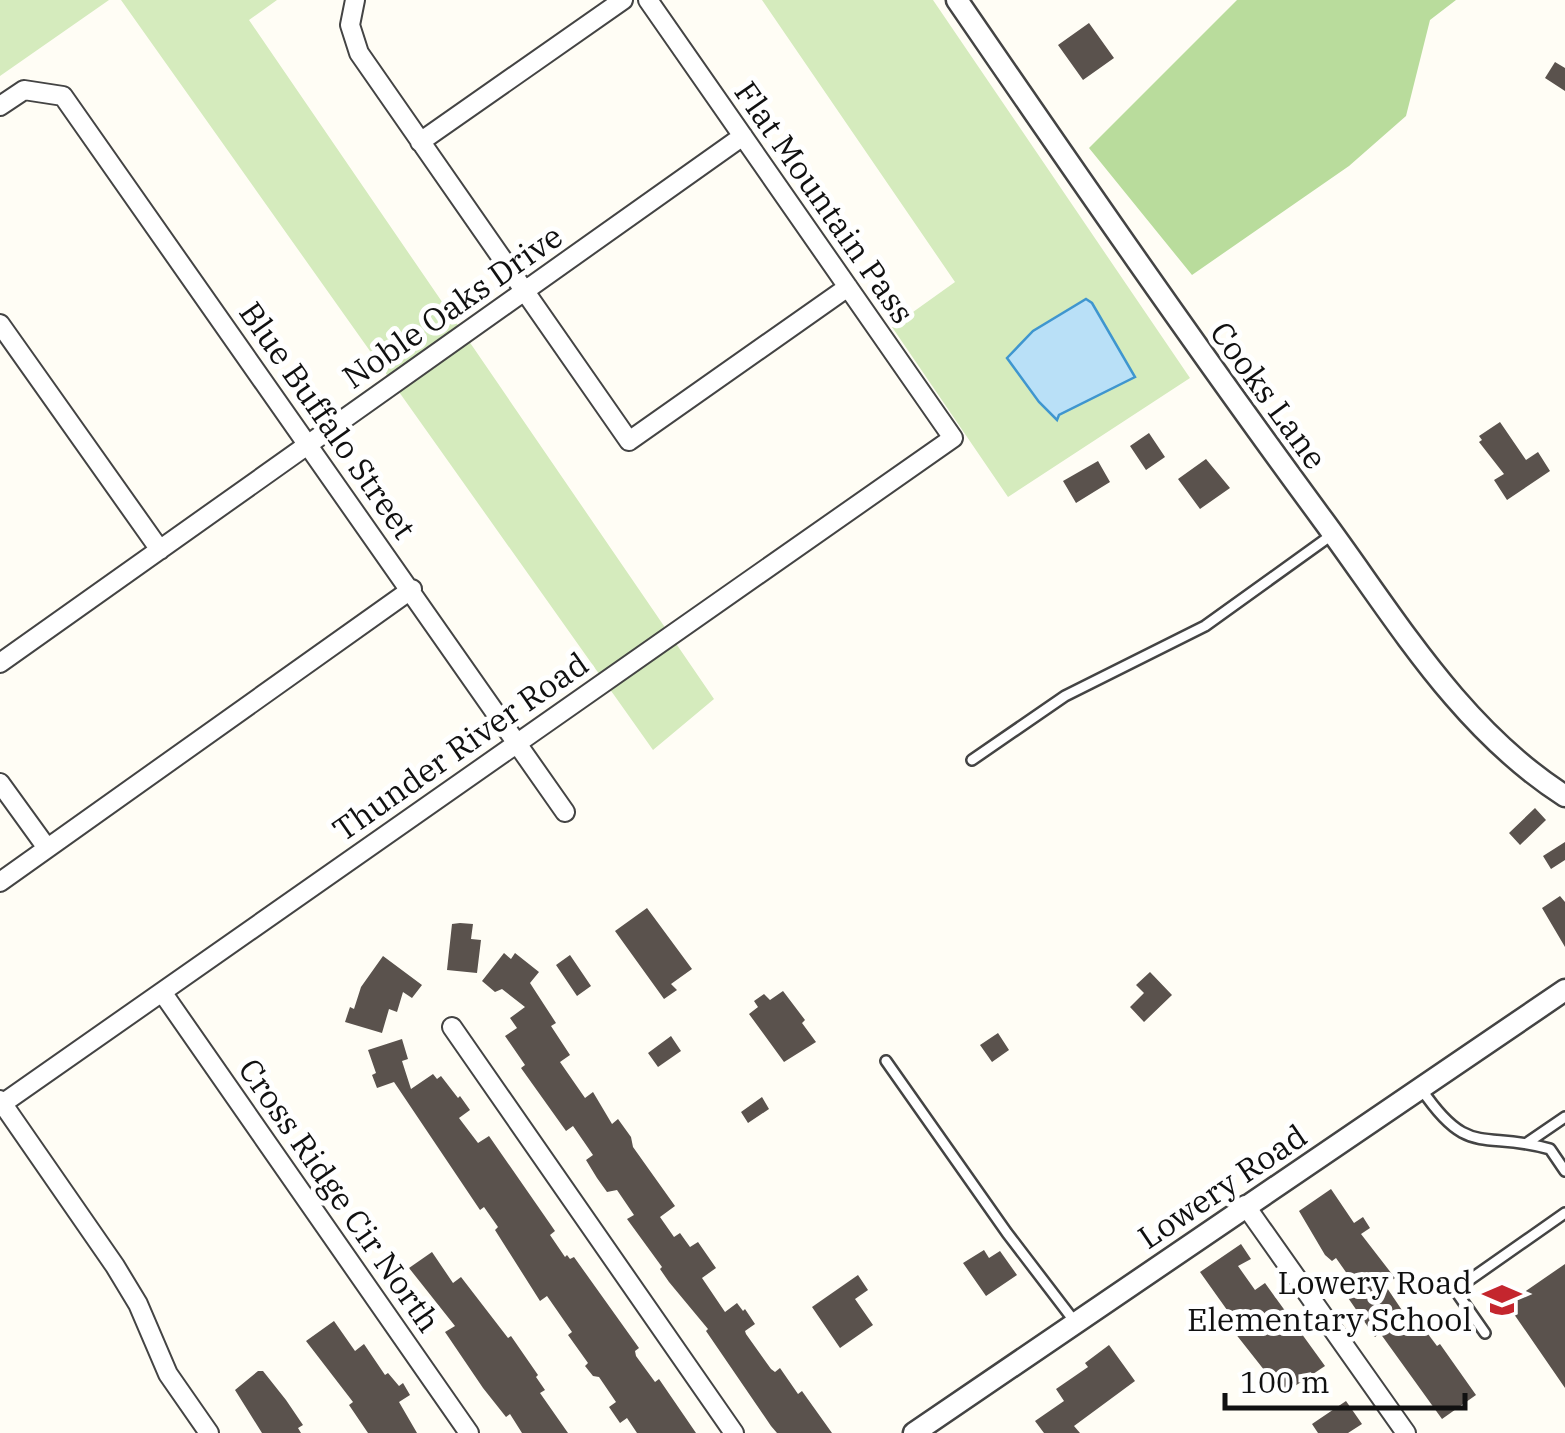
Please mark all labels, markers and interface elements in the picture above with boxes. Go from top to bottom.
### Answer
street label: Flat Mountain Pass [726,73,924,331]
street label: Noble Oaks Drive [334,215,570,397]
street label: Blue Buffalo Street [230,293,426,547]
street label: Cooks Lane [1201,313,1337,477]
street label: Thunder River Road [324,642,596,850]
street label: Cross Ridge Cir North [230,1050,450,1340]
street label: Lowery Road [1130,1114,1314,1258]
place label: Lowery Road Elementary School [1187,1261,1472,1340]
school or university icon: Lowery Road Elementary School [1481,1279,1523,1321]
scale bar [1225,1348,1465,1410]
text: 100 m [1240,1362,1330,1401]

